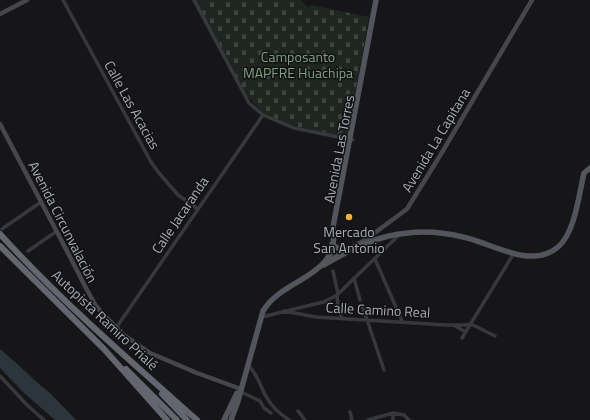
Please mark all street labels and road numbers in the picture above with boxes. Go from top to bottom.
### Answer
street label: Calle Las Acacias [99,57,166,153]
street label: Avenida La Capitana [396,84,475,196]
street label: Avenida Las Torres [318,93,359,205]
street label: Avenida Circunvalación [24,157,103,286]
street label: Calle Jacaranda [146,172,213,258]
street label: Autopista Ramiro Prialé [47,264,163,375]
street label: Calle Camino Real [325,296,431,323]

